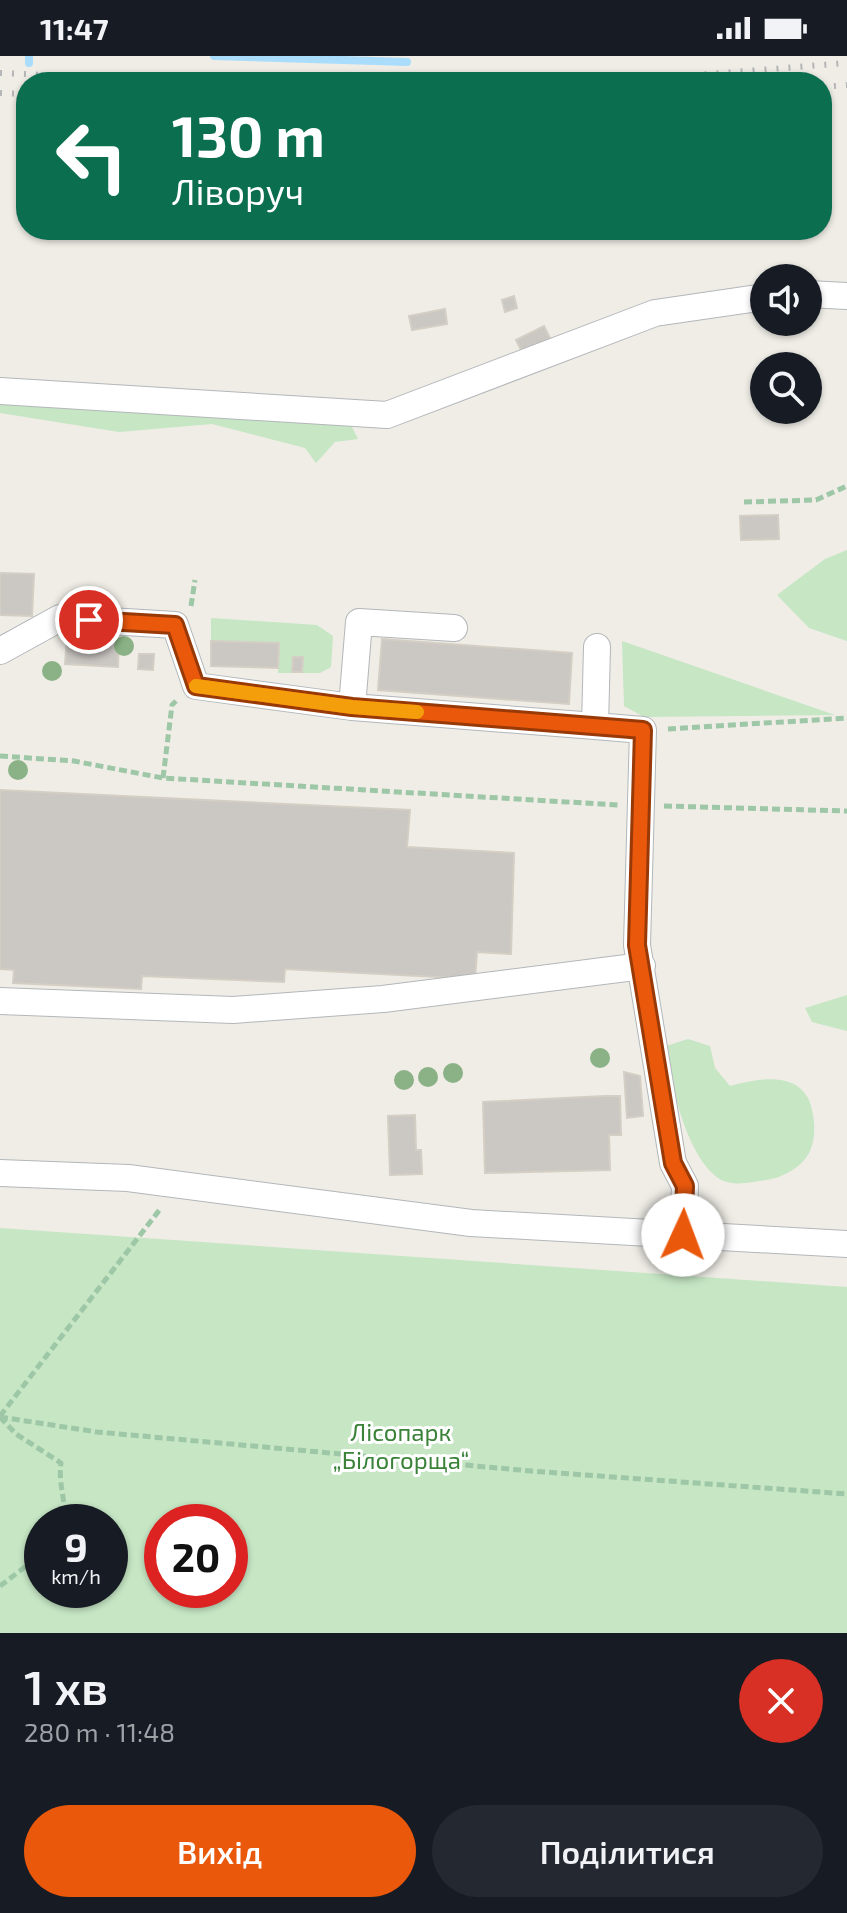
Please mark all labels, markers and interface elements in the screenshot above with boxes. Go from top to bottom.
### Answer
text: 11:47 [40,10,109,46]
text: 130 m [172,101,325,168]
icon: left [40,104,144,208]
text: Ліворуч [172,169,304,212]
map controls [750,264,822,424]
button: sound [750,264,822,336]
button: search [750,352,822,424]
pin [55,586,123,654]
icon: arrive [67,598,111,642]
position arrow [641,1193,725,1277]
park label: Лісопарк „Білогорща“ [333,1417,469,1474]
speed limit sign: 20 [144,1504,248,1608]
text: 9 [64,1522,88,1570]
text: km/h [51,1564,101,1588]
text: 1 хв [24,1657,108,1715]
button: close [739,1659,823,1743]
text: 280 m · 11:48 [24,1716,175,1747]
button: Вихід [24,1805,416,1897]
button: Поділитися [432,1805,823,1897]

